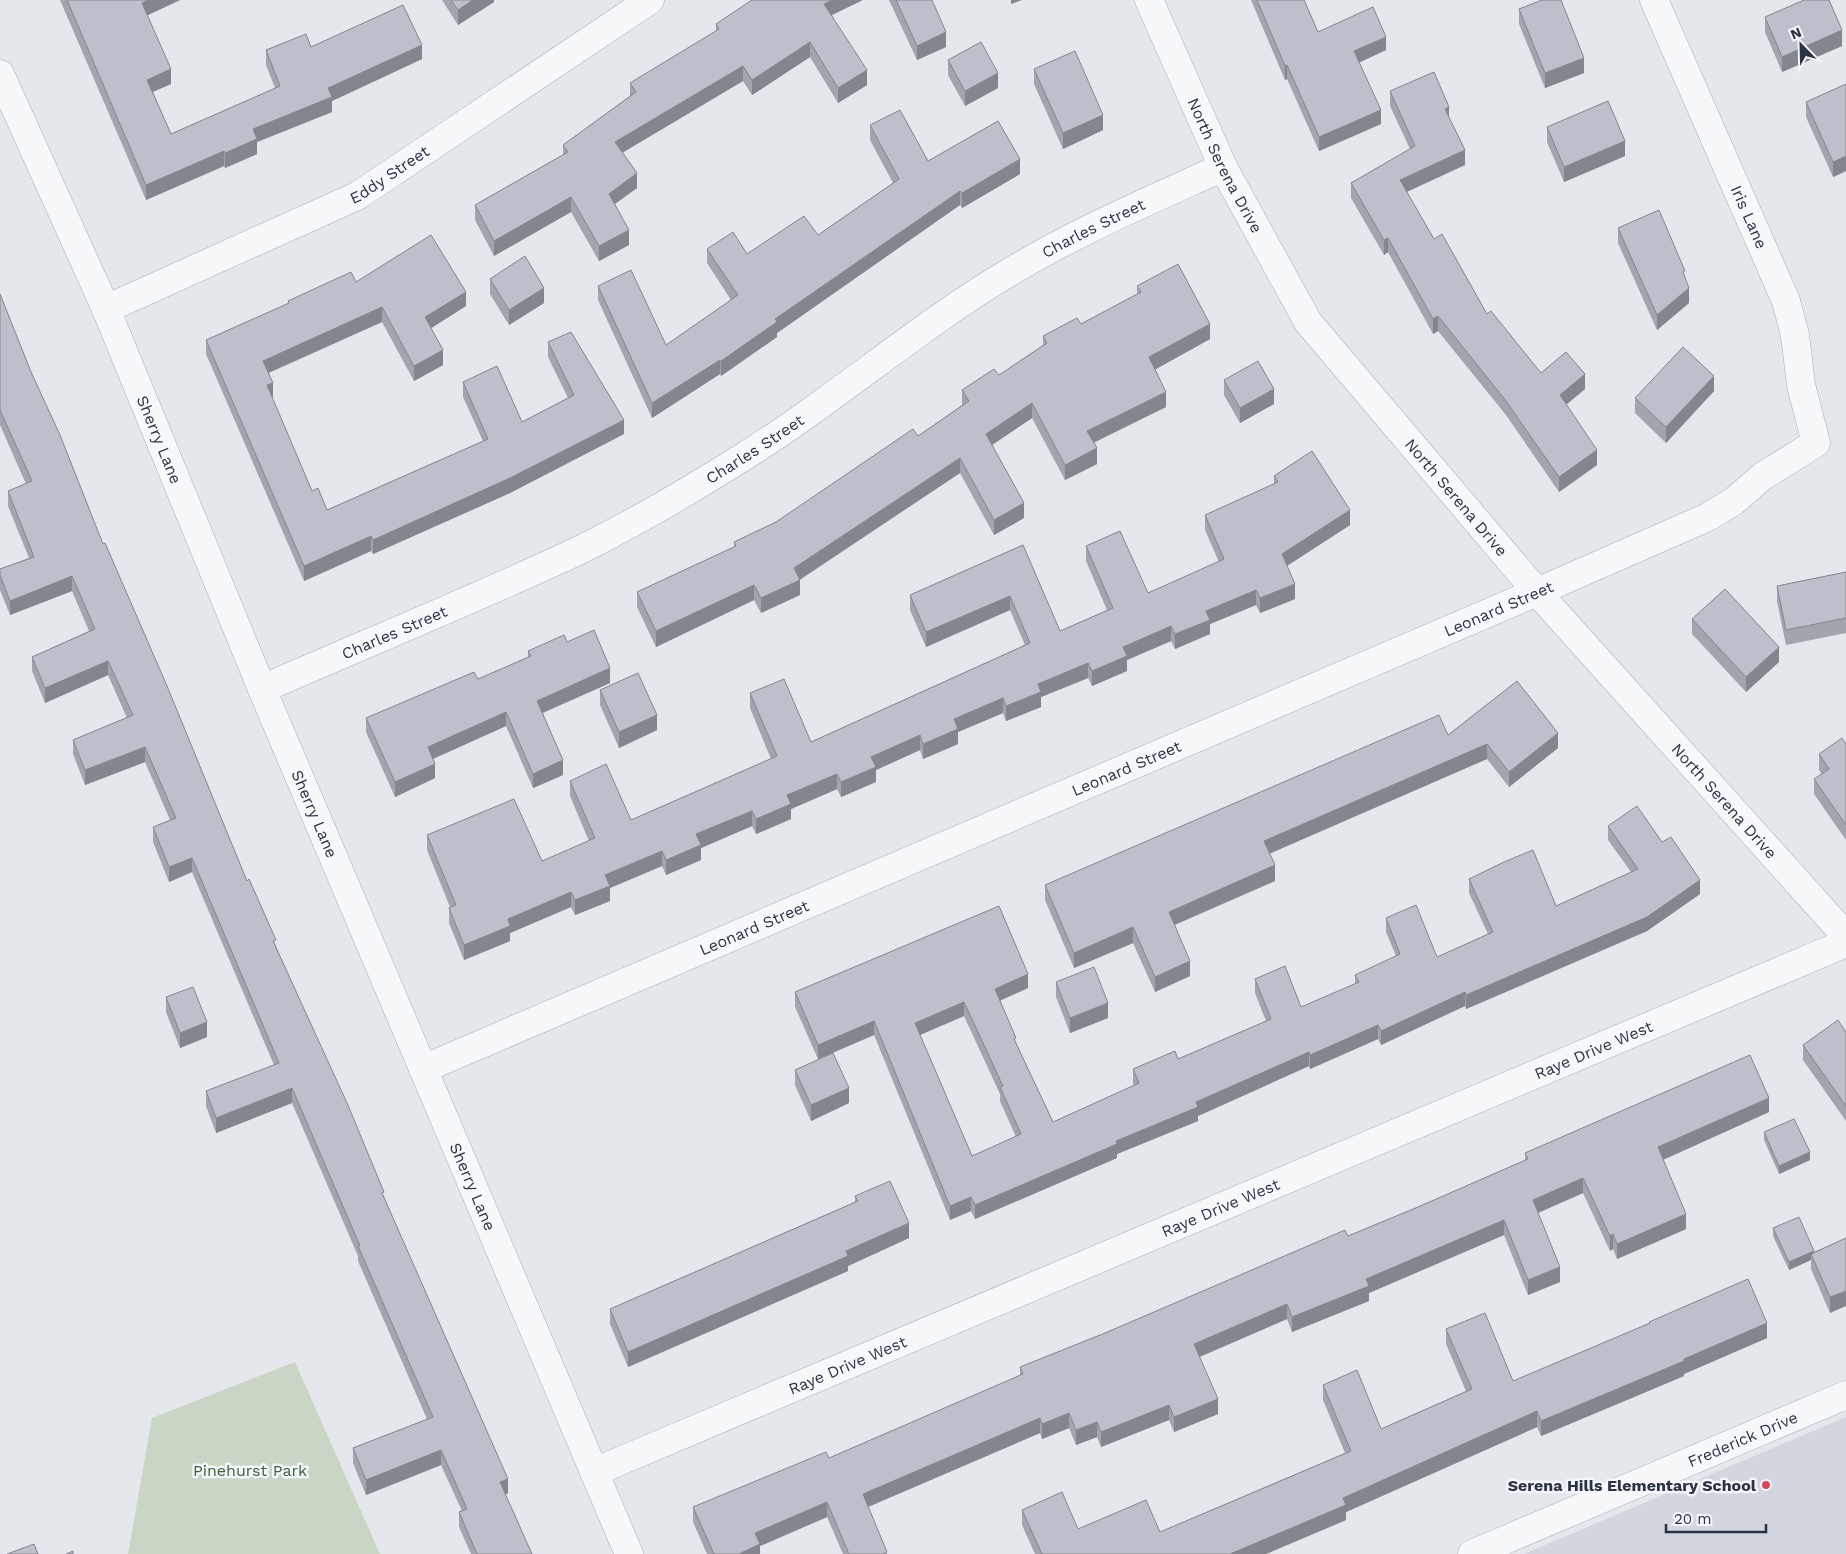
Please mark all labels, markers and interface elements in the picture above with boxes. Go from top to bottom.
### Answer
north arrow [1776,20,1826,70]
text: N [1788,24,1804,42]
street label: North Serena Drive [1184,95,1267,236]
street label: Eddy Street [347,141,433,208]
street label: Iris Lane [1727,182,1771,252]
street label: Charles Street [1038,194,1148,261]
street label: Sherry Lane [133,393,186,487]
street label: Charles Street [702,410,807,487]
street label: North Serena Drive [1401,434,1512,560]
street label: Leonard Street [1441,576,1556,640]
street label: Charles Street [339,601,450,663]
street label: Leonard Street [1069,736,1184,800]
street label: North Serena Drive [1668,739,1781,862]
street label: Sherry Lane [288,767,342,860]
street label: Leonard Street [696,895,812,959]
street label: Raye Drive West [1532,1016,1656,1083]
street label: Sherry Lane [446,1140,500,1233]
street label: Raye Drive West [1158,1174,1283,1241]
street label: Raye Drive West [785,1332,909,1398]
street label: Frederick Drive [1685,1407,1800,1471]
park label: Pinehurst Park [193,1461,307,1480]
place label: Serena Hills Elementary School [1508,1476,1757,1495]
marker: Serena Hills Elementary School [1760,1479,1772,1491]
scale bar [1666,1502,1766,1534]
text: 20 m [1674,1510,1712,1528]

